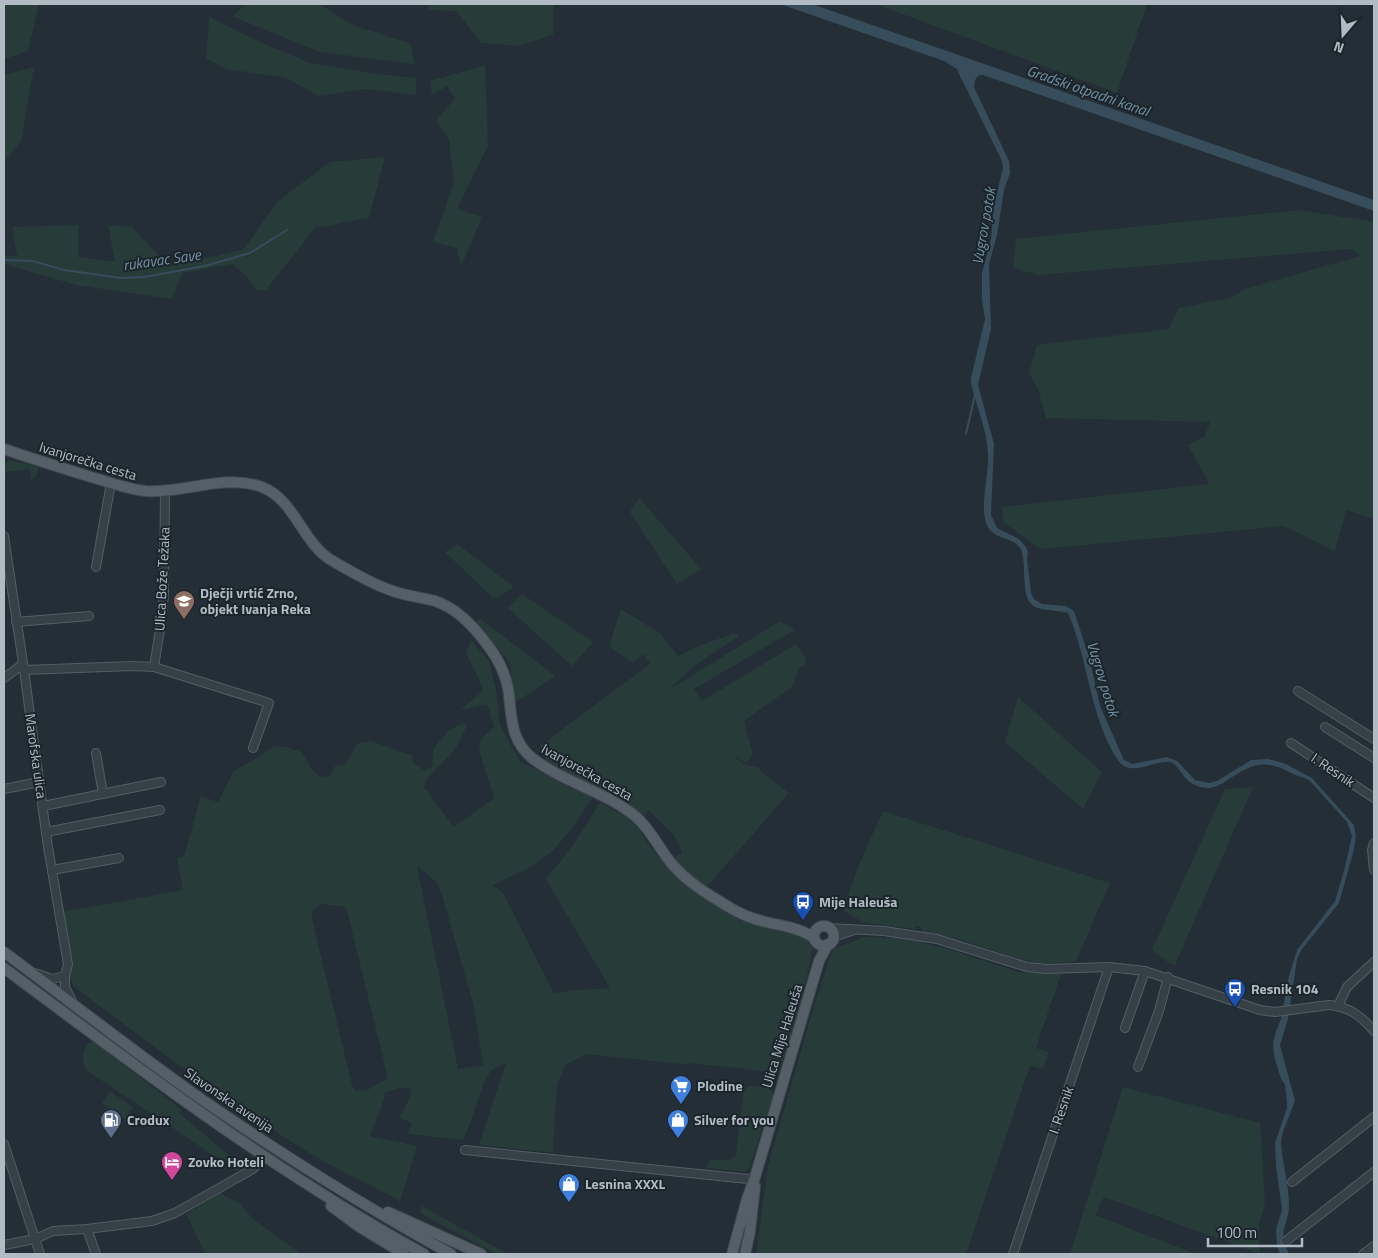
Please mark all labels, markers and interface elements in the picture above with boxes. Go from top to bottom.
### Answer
north arrow [1318,10,1368,60]
text: N [1331,36,1347,59]
water label: Gradski otpadni kanal [1024,59,1154,123]
water label: Vugrov potok [965,183,1002,266]
water label: rukavac Save [122,243,203,276]
street label: Ivanjorečka cesta [37,436,140,485]
street label: Ulica Bože Težaka [148,526,175,632]
place label: Dječji vrtić Zrno, objekt Ivanja Reka [200,582,311,619]
school or university icon: Dječji vrtić Zrno, objekt Ivanja Reka [172,589,196,620]
water label: Vugrov potok [1081,638,1127,722]
street label: Marofska ulica [20,712,53,800]
street label: Ivanjorečka cesta [538,738,637,805]
street label: I. Resnik [1307,747,1360,792]
bus stop icon: Mije Haleuša [791,890,815,921]
place label: Mije Haleuša [819,891,898,912]
bus stop icon: Resnik 104 [1223,977,1247,1008]
place label: Resnik 104 [1251,978,1319,999]
street label: Ulica Mije Haleuša [756,981,807,1090]
street label: Slavonska avenija [180,1062,278,1137]
supermarket icon: Plodine [669,1074,693,1105]
place label: Plodine [697,1075,743,1096]
street label: I. Resnik [1043,1083,1079,1136]
fuel station icon: Crodux [99,1108,123,1139]
shop icon: Silver for you [666,1108,690,1139]
place label: Crodux [127,1109,170,1130]
place label: Silver for you [694,1109,774,1130]
hotel icon: Zovko Hoteli [160,1150,184,1181]
place label: Zovko Hoteli [188,1151,264,1172]
shop icon: Lesnina XXXL [557,1172,581,1203]
place label: Lesnina XXXL [585,1173,666,1194]
scale bar [1208,1216,1302,1248]
text: 100 m [1216,1221,1257,1244]

